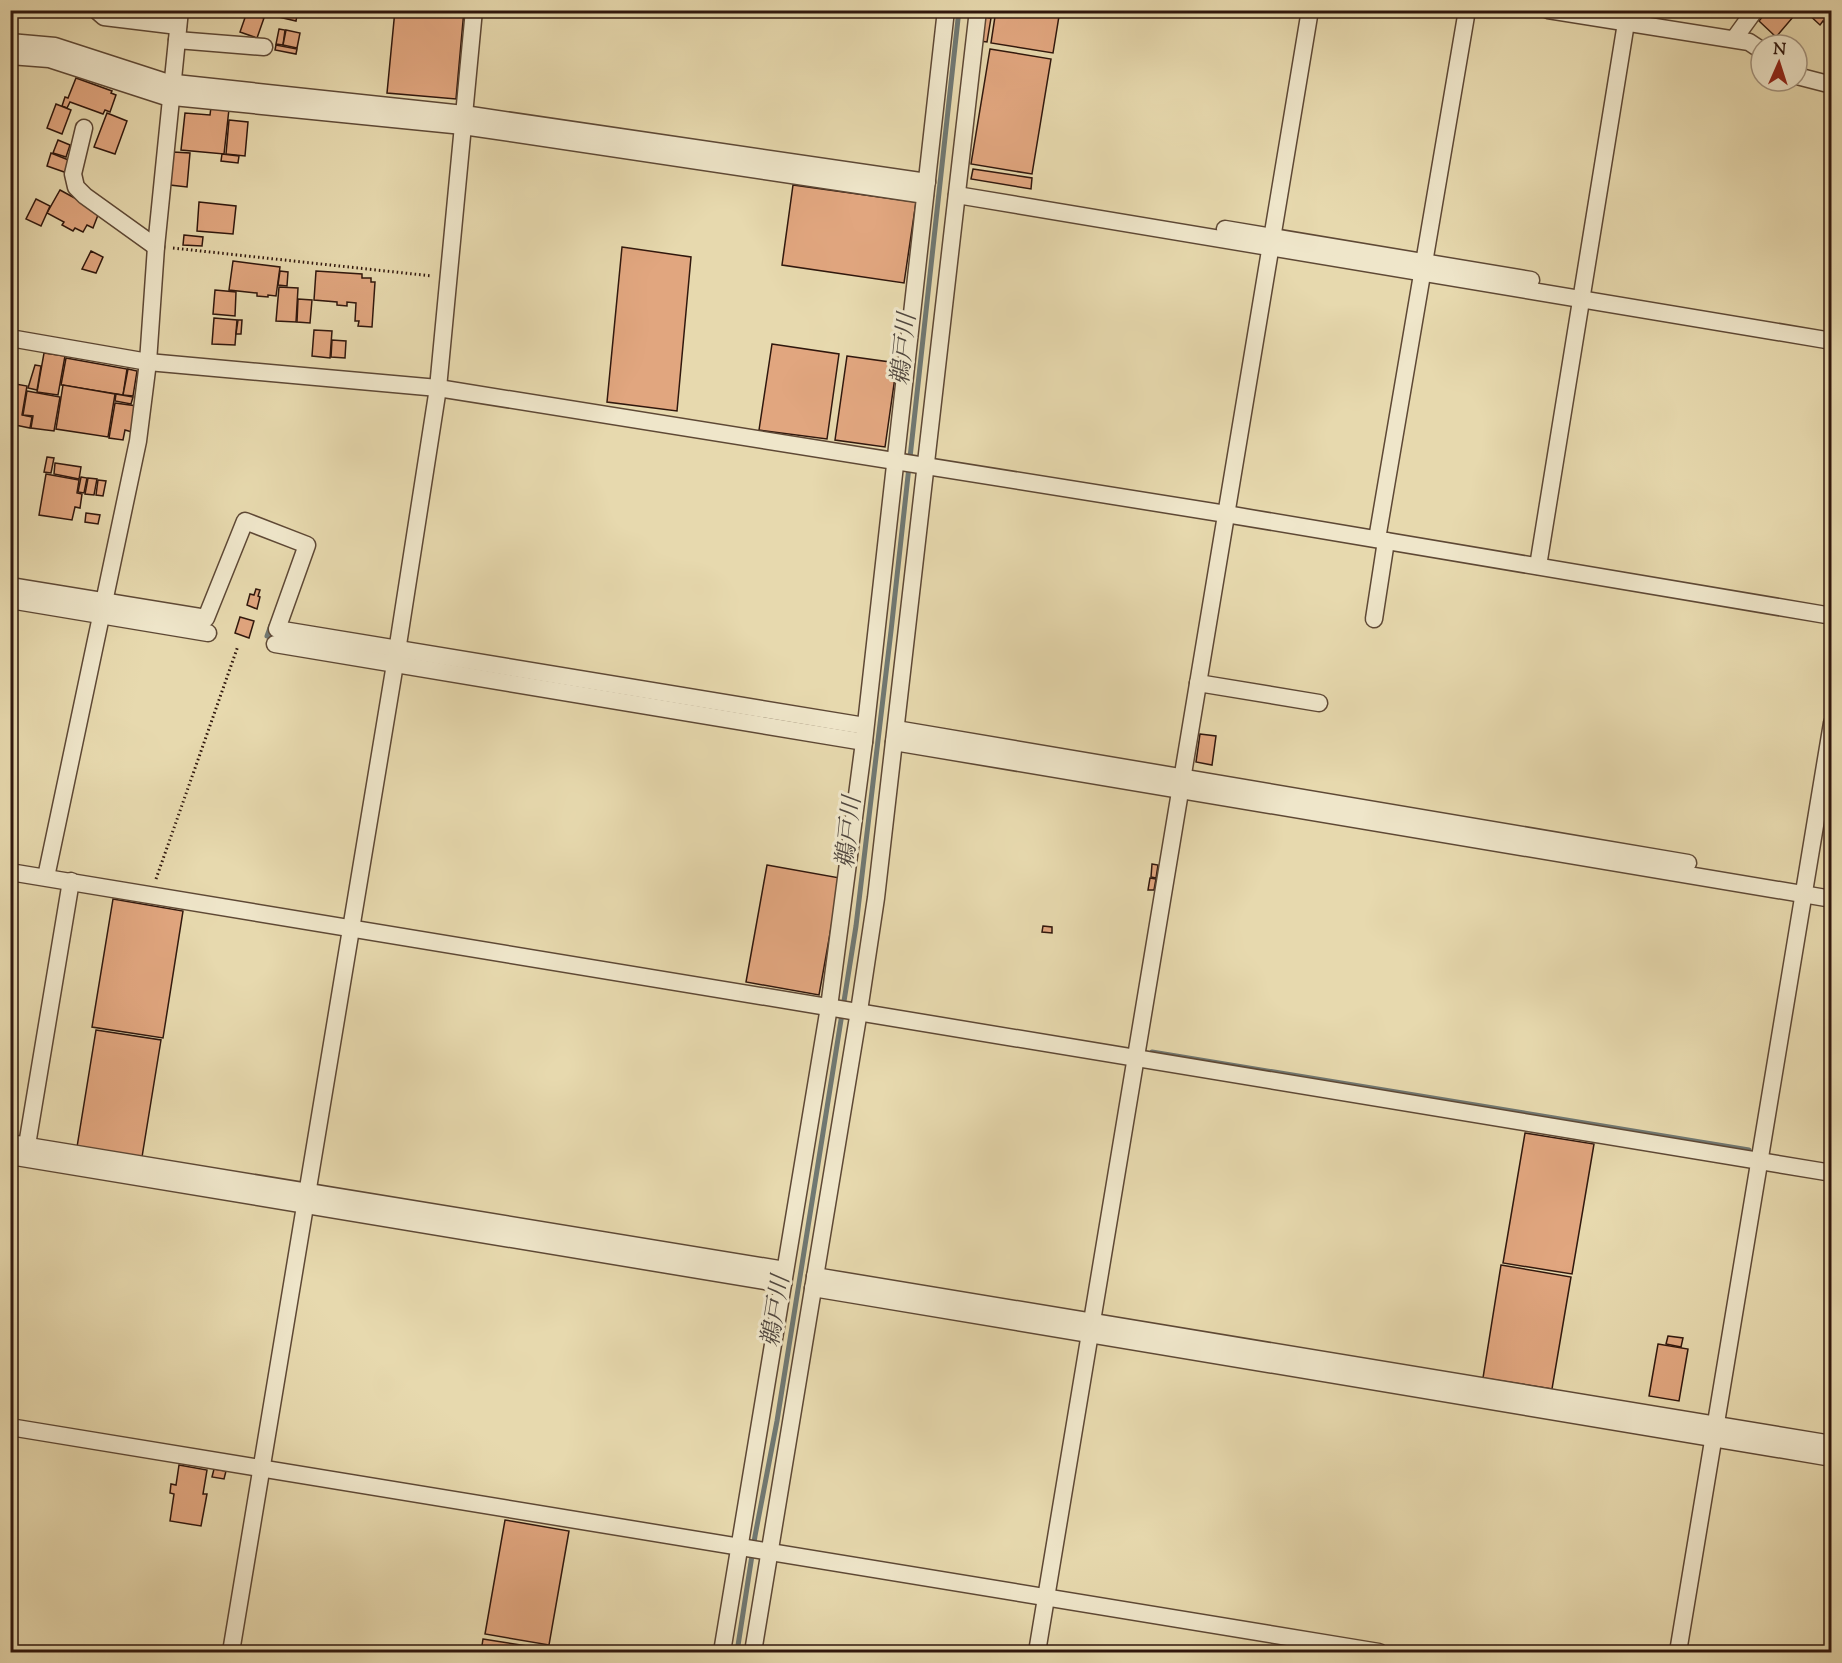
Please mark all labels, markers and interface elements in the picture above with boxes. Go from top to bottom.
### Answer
north arrow [1749,33,1809,93]
text: N [1773,39,1787,62]
water label: 鵜戸川 [884,309,926,387]
water label: 鵜戸川 [829,792,871,870]
water label: 鵜戸川 [755,1270,800,1350]

